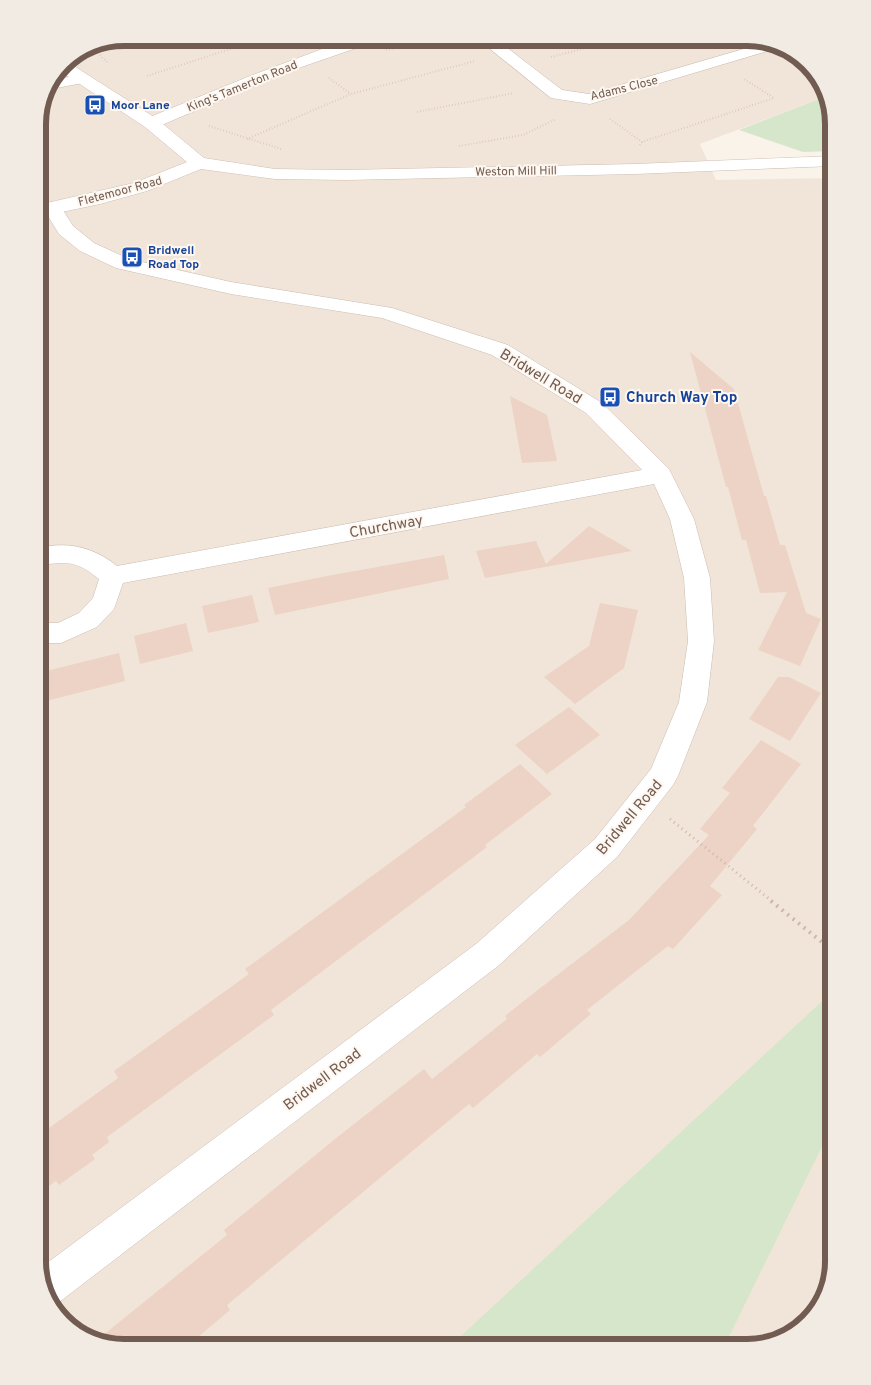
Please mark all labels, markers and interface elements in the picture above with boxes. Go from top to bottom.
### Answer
street label: King's Tamerton Road [185,57,300,116]
street label: Adams Close [589,73,660,105]
bus stop icon: Moor Lane [83,93,107,117]
place label: Moor Lane [111,98,170,114]
street label: Weston Mill Hill [475,163,557,181]
street label: Fletemoor Road [76,173,164,211]
place label: Bridwell Road Top [148,243,199,273]
bus stop icon: Bridwell Road Top [120,245,144,269]
street label: Bridwell Road [496,345,585,409]
bus stop icon: Church Way Top [598,385,622,409]
place label: Church Way Top [626,389,737,408]
street label: Churchway [348,512,425,543]
street label: Bridwell Road [593,776,667,860]
street label: Bridwell Road [280,1045,366,1116]

